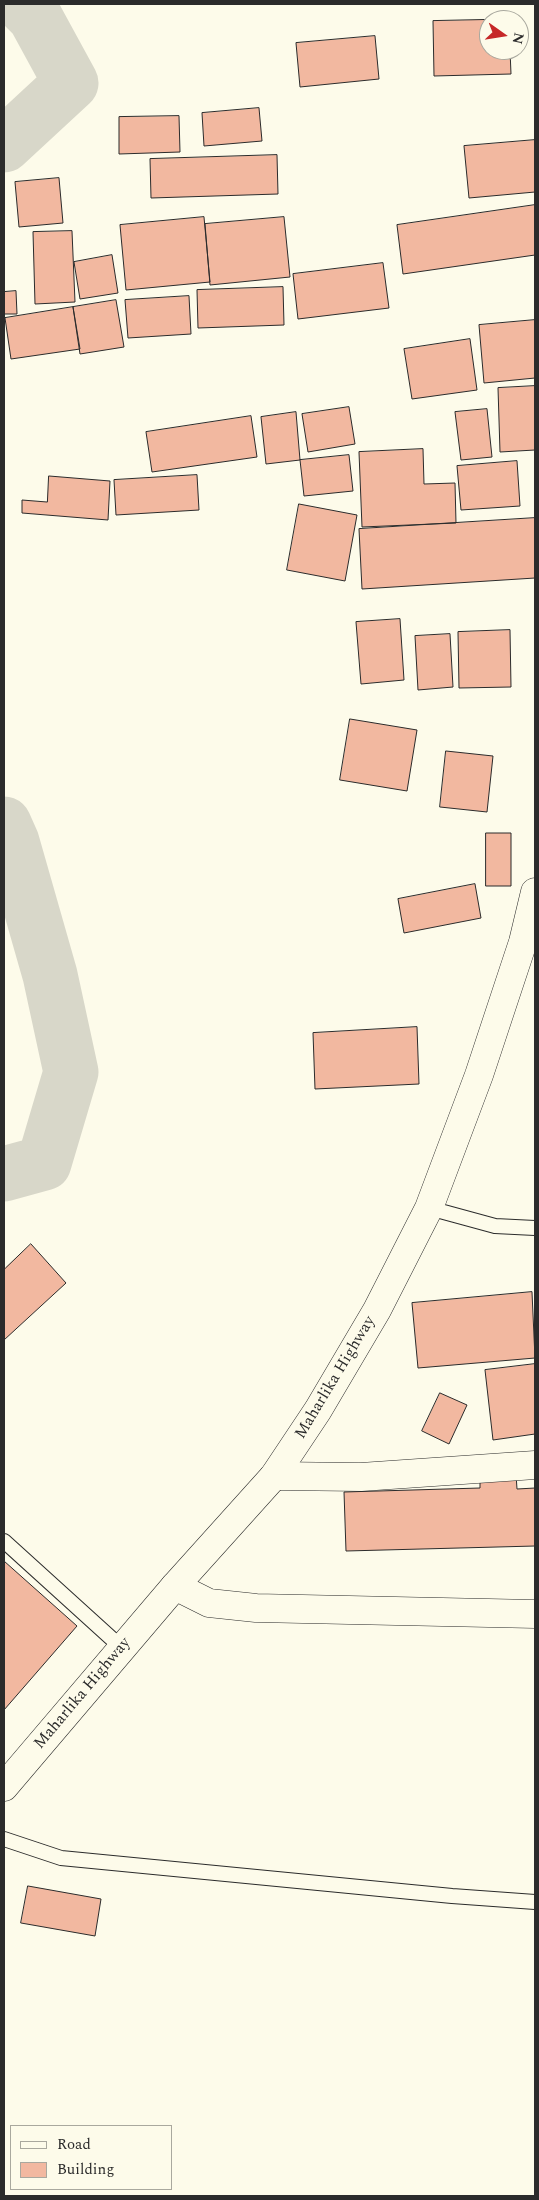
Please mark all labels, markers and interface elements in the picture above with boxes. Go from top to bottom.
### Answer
north arrow [479,10,529,60]
text: N [507,30,530,46]
street label: Maharlika Highway [292,1313,380,1443]
street label: Maharlika Highway [31,1634,135,1754]
legend [10,2125,172,2190]
text: Road [57,2133,91,2156]
text: Building [57,2158,114,2181]

